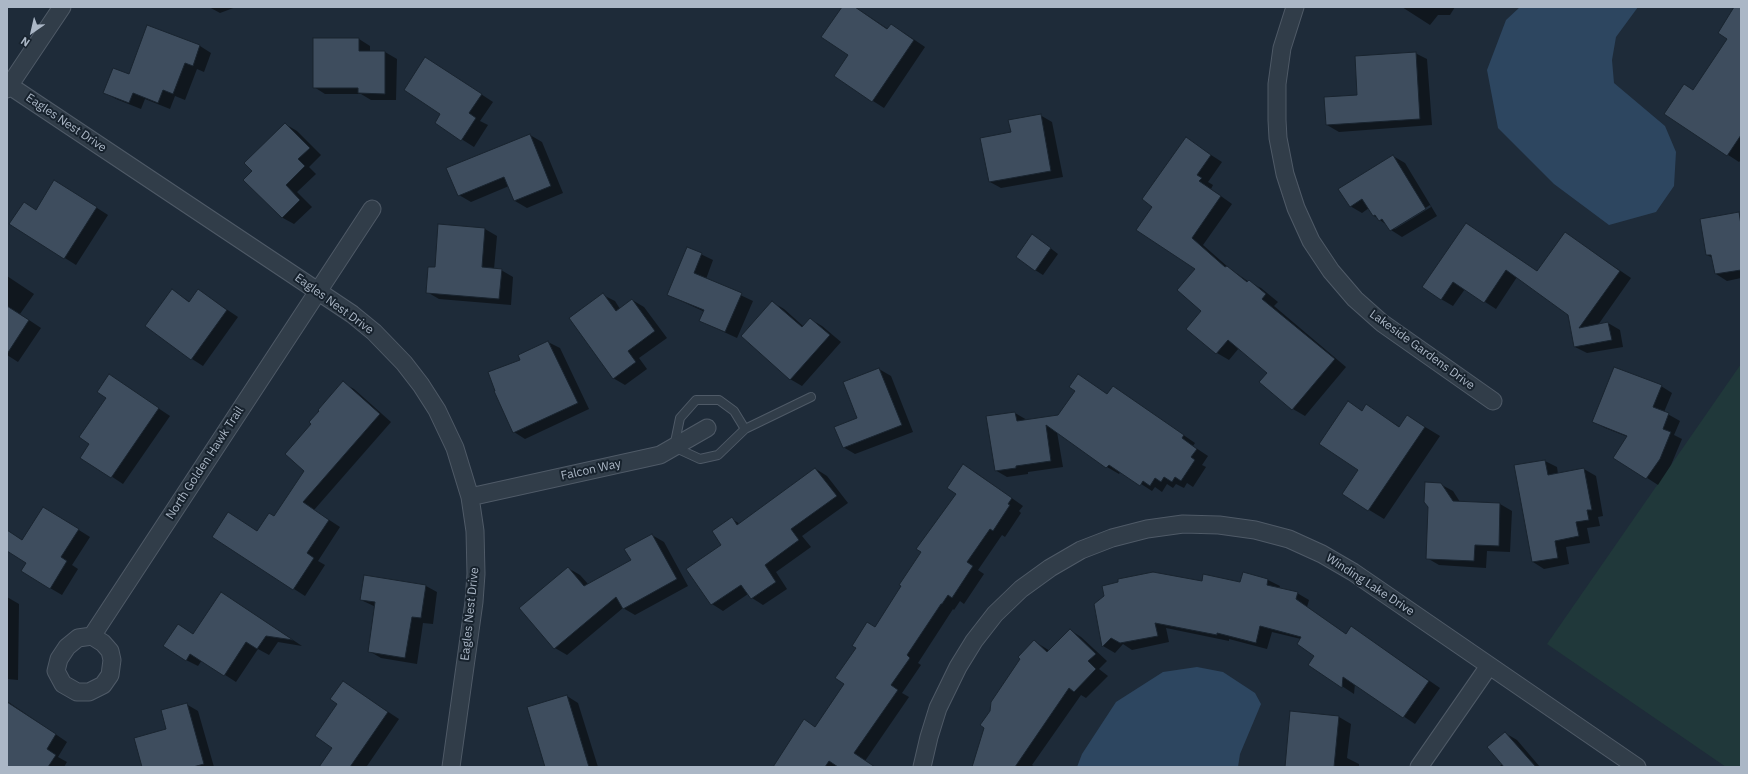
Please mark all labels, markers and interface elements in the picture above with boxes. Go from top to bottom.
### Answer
north arrow [12,12,52,52]
text: N [18,34,33,50]
street label: Eagles Nest Drive [23,91,109,155]
street label: Eagles Nest Drive [292,271,376,337]
street label: Lakeside Gardens Drive [1367,307,1477,393]
street label: North Golden Hawk Trail [163,404,247,522]
street label: Falcon Way [560,457,622,483]
street label: Winding Lake Drive [1323,551,1417,619]
street label: Eagles Nest Drive [458,567,482,661]

